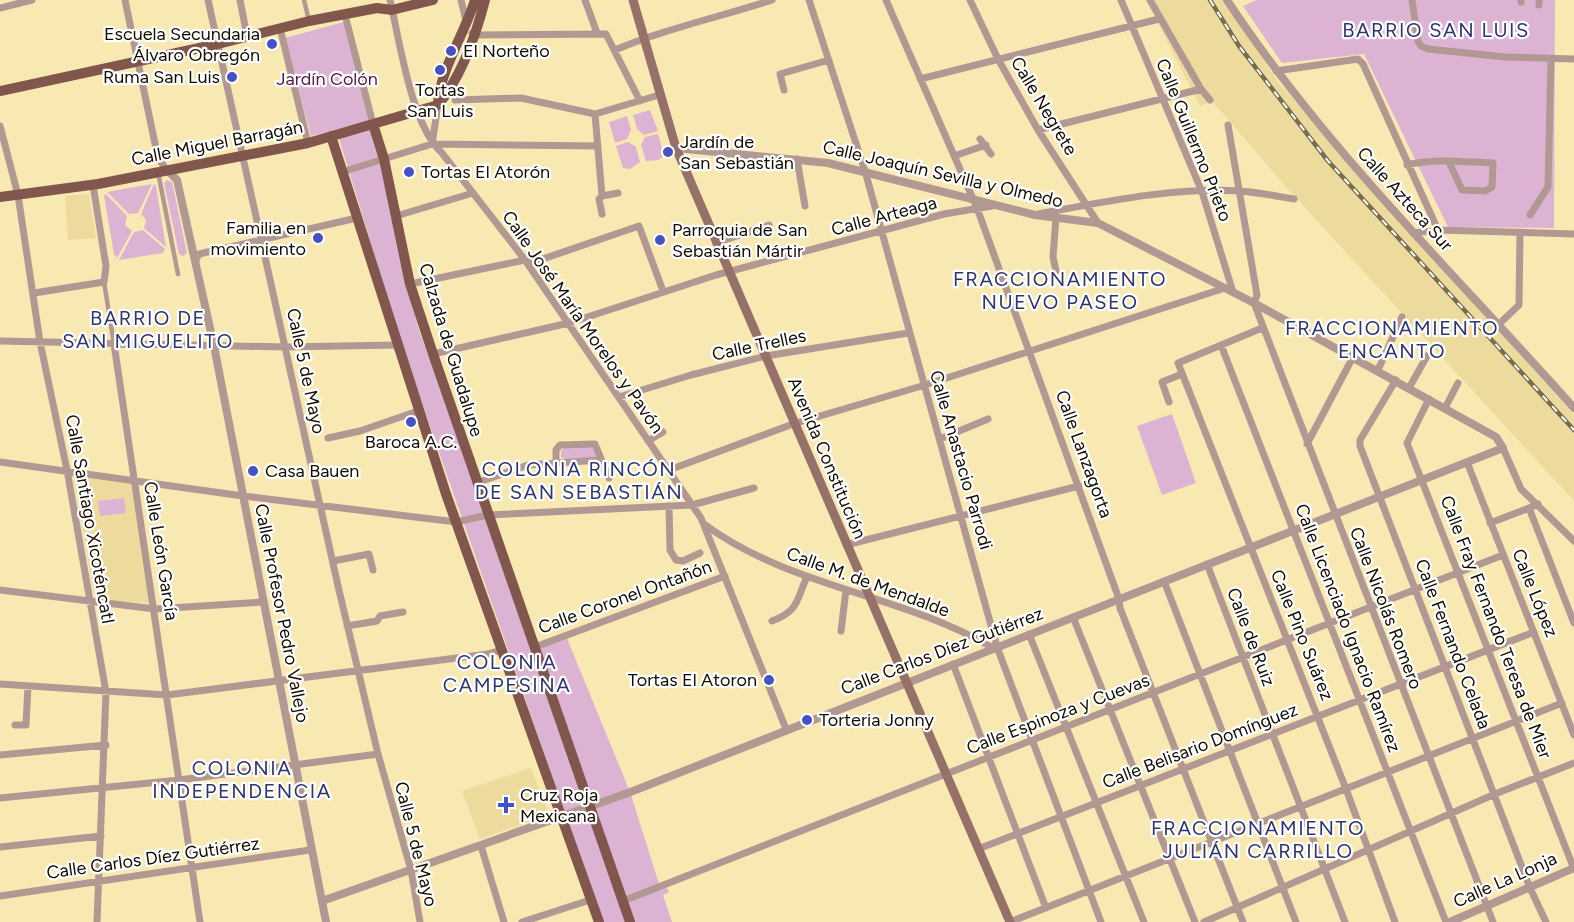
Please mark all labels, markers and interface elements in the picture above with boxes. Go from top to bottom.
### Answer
district label: BARRIO SAN LUIS [1342,18,1530,42]
place label: Escuela Secundaria Álvaro Obregón [104,23,260,66]
marker: Escuela Secundaria Álvaro Obregón [265,37,279,51]
place label: El Norteño [463,40,550,62]
marker: El Norteño [444,44,458,58]
street label: Calle Negrete [1006,53,1082,159]
street label: Calle Guillermo Prieto [1151,55,1237,225]
marker: Tortas San Luis [433,63,447,77]
place label: Ruma San Luis [103,66,220,88]
park label: Jardín Colón [276,68,378,90]
marker: Ruma San Luis [225,70,239,84]
place label: Tortas San Luis [407,79,473,122]
street label: Calle Miguel Barragán [130,116,304,170]
place label: Jardín de San Sebastián [680,131,794,174]
street label: Calle Joaquín Sevilla y Olmedo [821,136,1065,212]
street label: Calle Azteca Sur [1352,142,1458,256]
marker: Jardín de San Sebastián [661,145,675,159]
place label: Tortas El Atorón [421,161,550,183]
marker: Tortas El Atorón [402,165,416,179]
street label: Calle Arteaga [829,191,939,241]
street label: Calle José María Morelos y Pavón [498,206,668,438]
place label: Familia en movimiento [210,217,306,260]
place label: Parroquia de San Sebastián Mártir [672,219,807,262]
marker: Familia en movimiento [311,231,325,245]
marker: Parroquia de San Sebastián Mártir [653,233,667,247]
street label: Calzada de Guadalupe [414,261,488,440]
district label: FRACCIONAMIENTO NUEVO PASEO [953,267,1167,314]
district label: BARRIO DE SAN MIGUELITO [62,306,234,353]
street label: Calle 5 de Mayo [282,306,330,436]
district label: FRACCIONAMIENTO ENCANTO [1285,316,1499,363]
street label: Calle Trelles [710,324,808,366]
street label: Calle Anastacio Parrodi [925,368,997,552]
street label: Avenida Constitución [783,374,871,542]
street label: Calle Lanzagorta [1051,387,1117,521]
street label: Calle Santiago Xicoténcatl [61,413,119,625]
marker: Baroca A.C. [404,415,418,429]
place label: Baroca A.C. [365,431,457,453]
district label: COLONIA RINCÓN DE SAN SEBASTIÁN [475,457,683,504]
place label: Casa Bauen [265,460,359,482]
marker: Casa Bauen [246,464,260,478]
street label: Calle León García [139,480,183,622]
street label: Calle Fray Fernando Teresa de Mier [1436,492,1556,762]
street label: Calle Licenciado Ignacio Ramírez [1290,501,1406,755]
street label: Calle Profesor Pedro Vallejo [250,502,314,724]
street label: Calle Nicolás Romero [1345,524,1427,692]
street label: Calle M. de Mendalde [784,542,953,622]
street label: Calle López [1507,546,1563,641]
street label: Calle Coronel Ontañón [535,555,715,639]
street label: Calle Fernando Celada [1410,556,1496,732]
street label: Calle Pino Suárez [1266,566,1338,704]
street label: Calle de Ruiz [1222,585,1280,689]
street label: Calle Carlos Díez Gutiérrez [838,602,1046,700]
district label: COLONIA CAMPESINA [443,650,571,697]
place label: Tortas El Atoron [628,669,757,691]
street label: Calle Espinoza y Cuevas [963,669,1153,759]
marker: Tortas El Atoron [762,673,776,687]
street label: Calle Belisario Domínguez [1099,698,1301,793]
place label: Torteria Jonny [819,709,934,731]
marker: Torteria Jonny [800,713,814,727]
district label: COLONIA INDEPENDENCIA [152,756,332,803]
street label: Calle 5 de Mayo [390,779,442,909]
place label: Cruz Roja Mexicana [520,784,598,827]
marker: Cruz Roja Mexicana [497,796,515,814]
district label: FRACCIONAMIENTO JULIÁN CARRILLO [1151,816,1365,863]
street label: Calle Carlos Díez Gutiérrez [45,832,261,884]
street label: Calle La Lonja [1450,847,1560,913]

